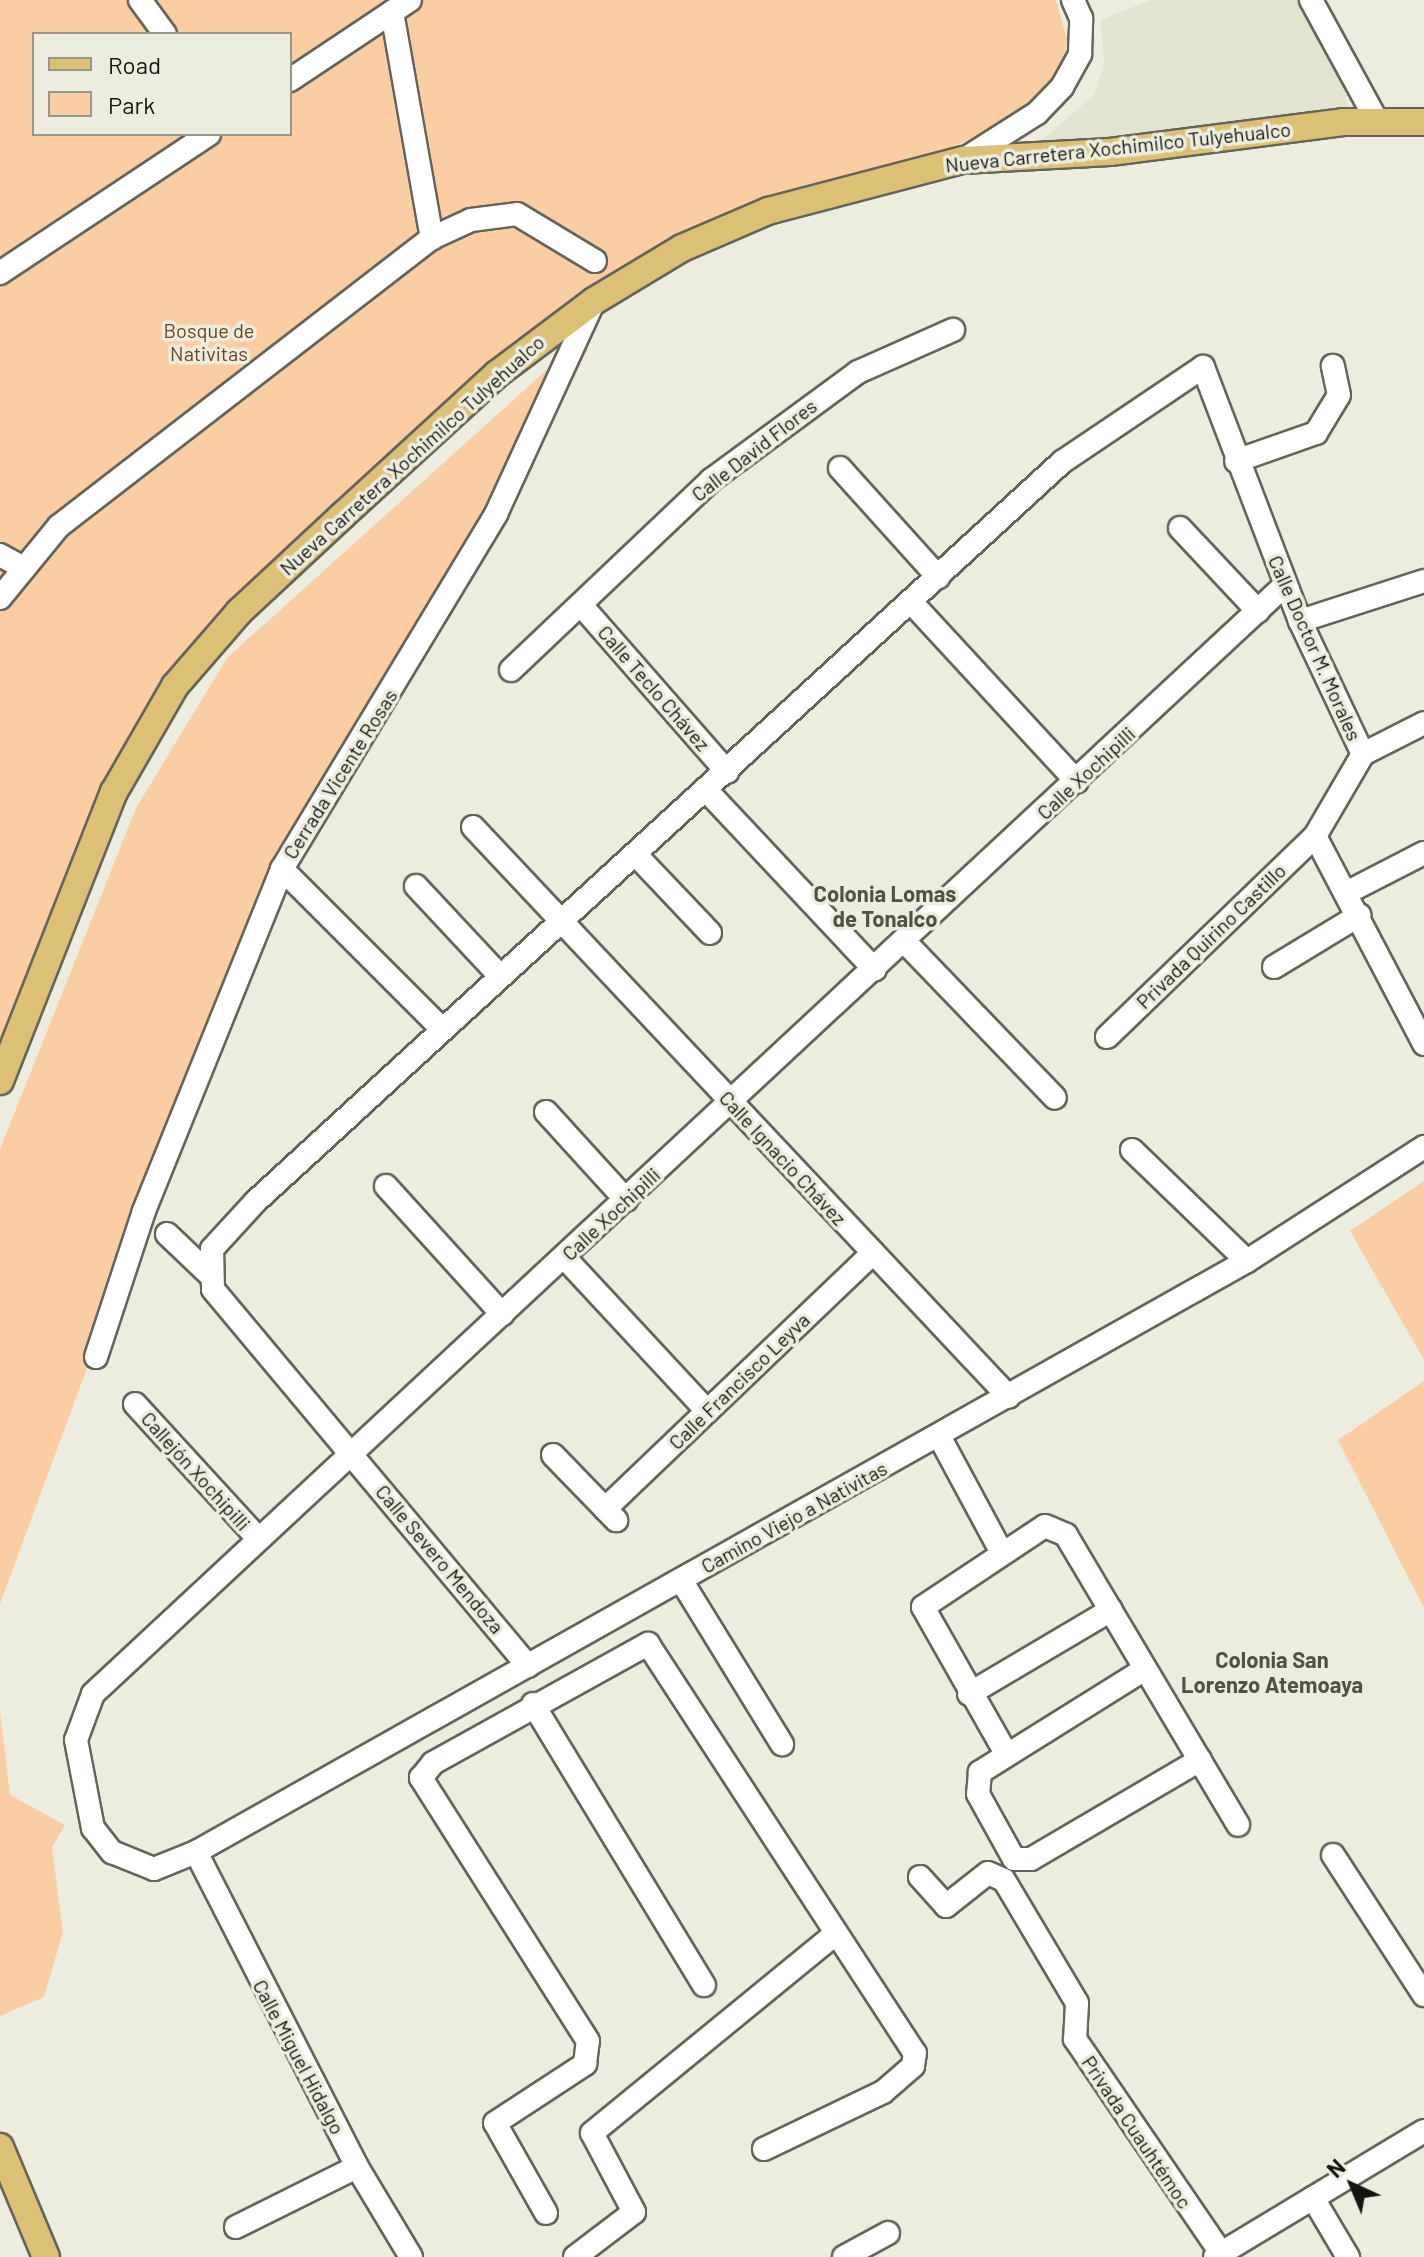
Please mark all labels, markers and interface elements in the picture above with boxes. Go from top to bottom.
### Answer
legend [32,32,292,136]
text: Road [108,50,161,79]
text: Park [108,90,155,119]
street label: Nueva Carretera Xochimilco Tulyehualco [944,117,1292,177]
park label: Bosque de Nativitas [163,318,255,365]
street label: Nueva Carretera Xochimilco Tulyehualco [275,330,549,580]
street label: Calle David Flores [687,394,821,506]
street label: Calle Doctor M. Morales [1263,552,1367,744]
street label: Calle Teclo Chávez [593,620,715,756]
street label: Cerrada Vicente Rosas [278,685,402,863]
street label: Calle Xochipilli [1032,722,1140,824]
street label: Privada Quirino Castillo [1131,858,1291,1014]
district label: Colonia Lomas de Tonalco [814,880,956,932]
street label: Calle Ignacio Chávez [715,1086,851,1230]
street label: Calle Xochipilli [557,1163,665,1265]
street label: Calle Francisco Leyva [664,1308,814,1454]
street label: Callejón Xochipilli [136,1407,256,1535]
street label: Camino Viejo a Nativitas [697,1456,891,1578]
street label: Calle Severo Mendoza [371,1480,509,1638]
district label: Colonia San Lorenzo Atemoaya [1181,1646,1363,1698]
street label: Calle Miguel Hidalgo [248,1976,350,2138]
street label: Privada Cuauhtémoc [1077,2051,1197,2213]
north arrow [1312,2145,1392,2225]
text: N [1321,2153,1350,2182]

